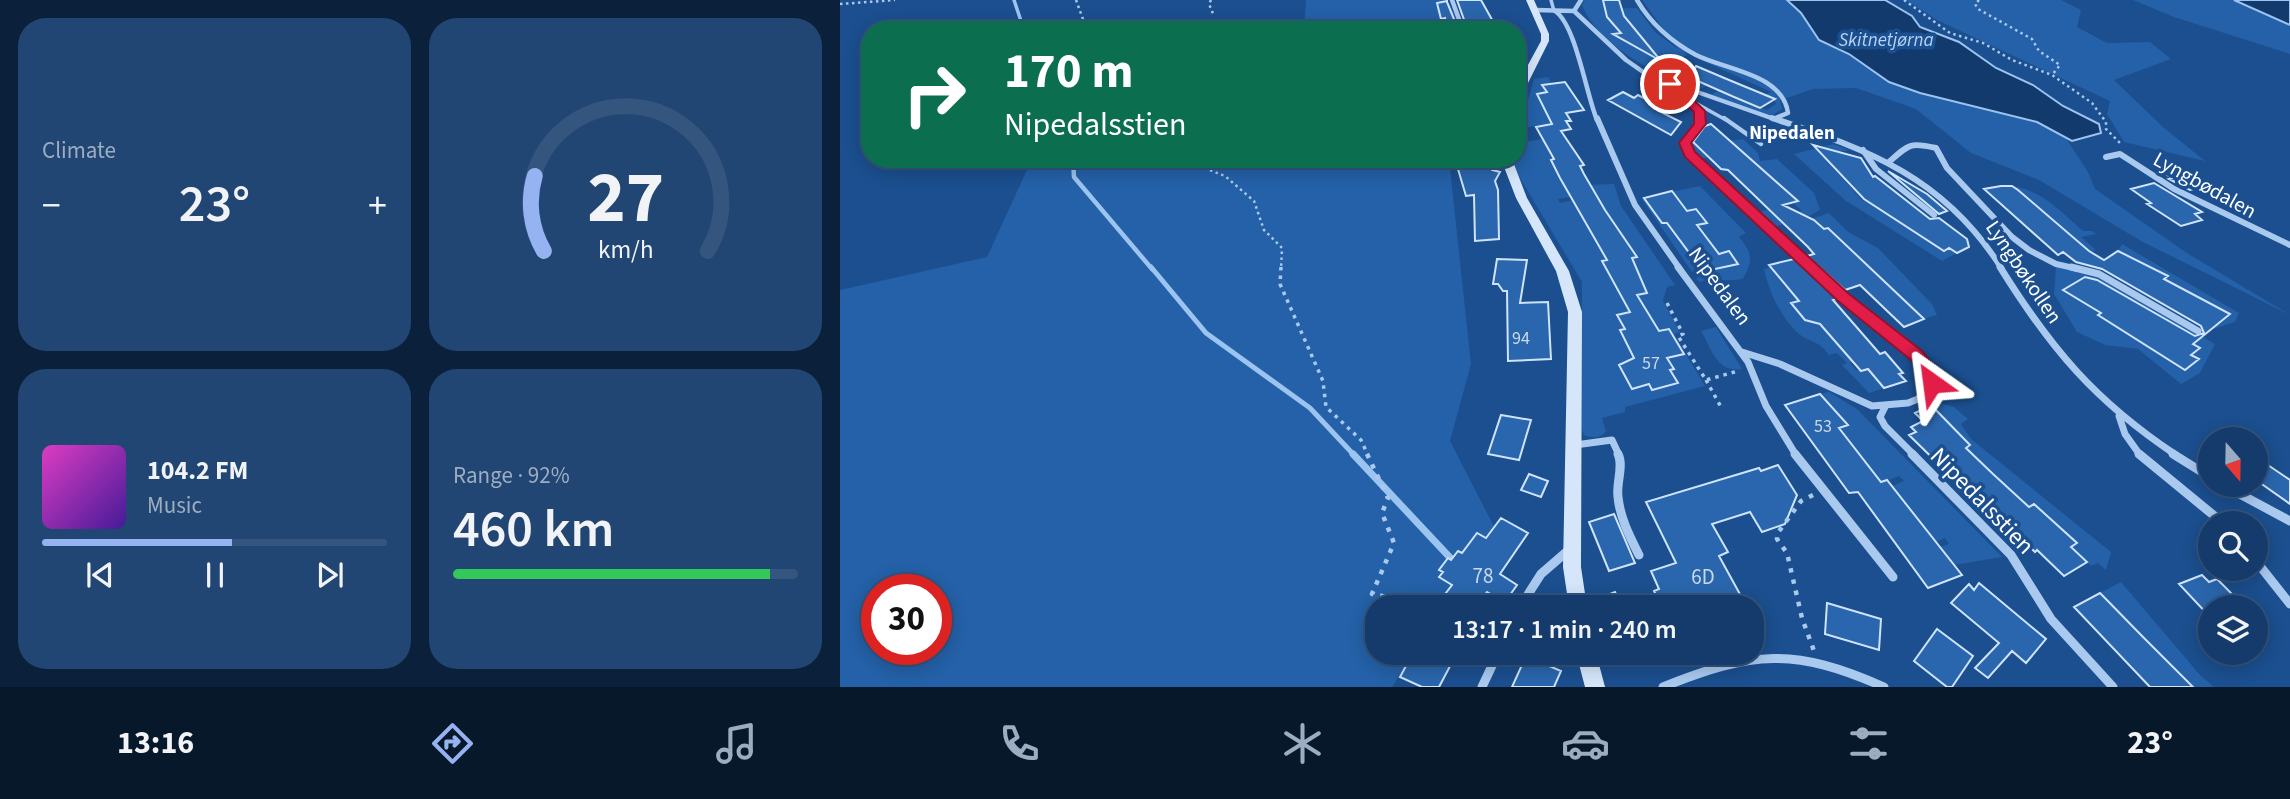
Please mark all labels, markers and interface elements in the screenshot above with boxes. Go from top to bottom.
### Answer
water label: Skitnetjørna [1838,27,1934,54]
text: 170 m [1004,37,1133,107]
icon: right [889,49,980,140]
pin [1640,54,1700,114]
icon: arrive [1651,65,1689,103]
text: Nipedalsstien [1004,102,1187,148]
district label: Nipedalen [1749,120,1835,147]
text: Climate [42,134,116,167]
street label: Lyngbødalen [2148,144,2262,226]
text: 27 [587,146,664,250]
text: 23° [179,168,250,242]
text: − [42,179,61,233]
text: + [368,179,387,233]
street label: Lyngbøkollen [1978,215,2070,329]
text: km/h [598,231,653,267]
street label: Nipedalen [1681,241,1759,331]
house number: 94 [1512,326,1530,351]
position arrow [1895,346,1969,420]
house number: 57 [1642,351,1660,376]
house number: 53 [1814,414,1832,439]
north arrow [2198,427,2268,497]
map controls [2198,427,2268,665]
street label: Nipedalsstien [1922,440,2042,562]
text: 104.2 FM [147,452,248,489]
text: Range · 92% [453,459,570,492]
text: Music [147,489,202,522]
text: 460 km [453,493,614,567]
button: search [2198,511,2268,581]
icon: previous [81,556,119,594]
icon: pause [196,556,234,594]
icon: next [311,556,349,594]
house number: 78 [1473,561,1493,591]
house number: 6D [1691,562,1715,592]
speed limit sign: 30 [861,574,952,665]
button: layers [2198,595,2268,665]
text: 13:17 · 1 min · 240 m [1452,611,1677,648]
icon: directions [428,719,477,768]
icon: music [712,719,761,768]
icon: phone [995,719,1044,768]
icon: climate [1278,719,1327,768]
icon: car [1561,719,1610,768]
icon: filters [1844,719,1893,768]
text: 13:16 [117,720,194,766]
text: 23° [2127,720,2173,766]

